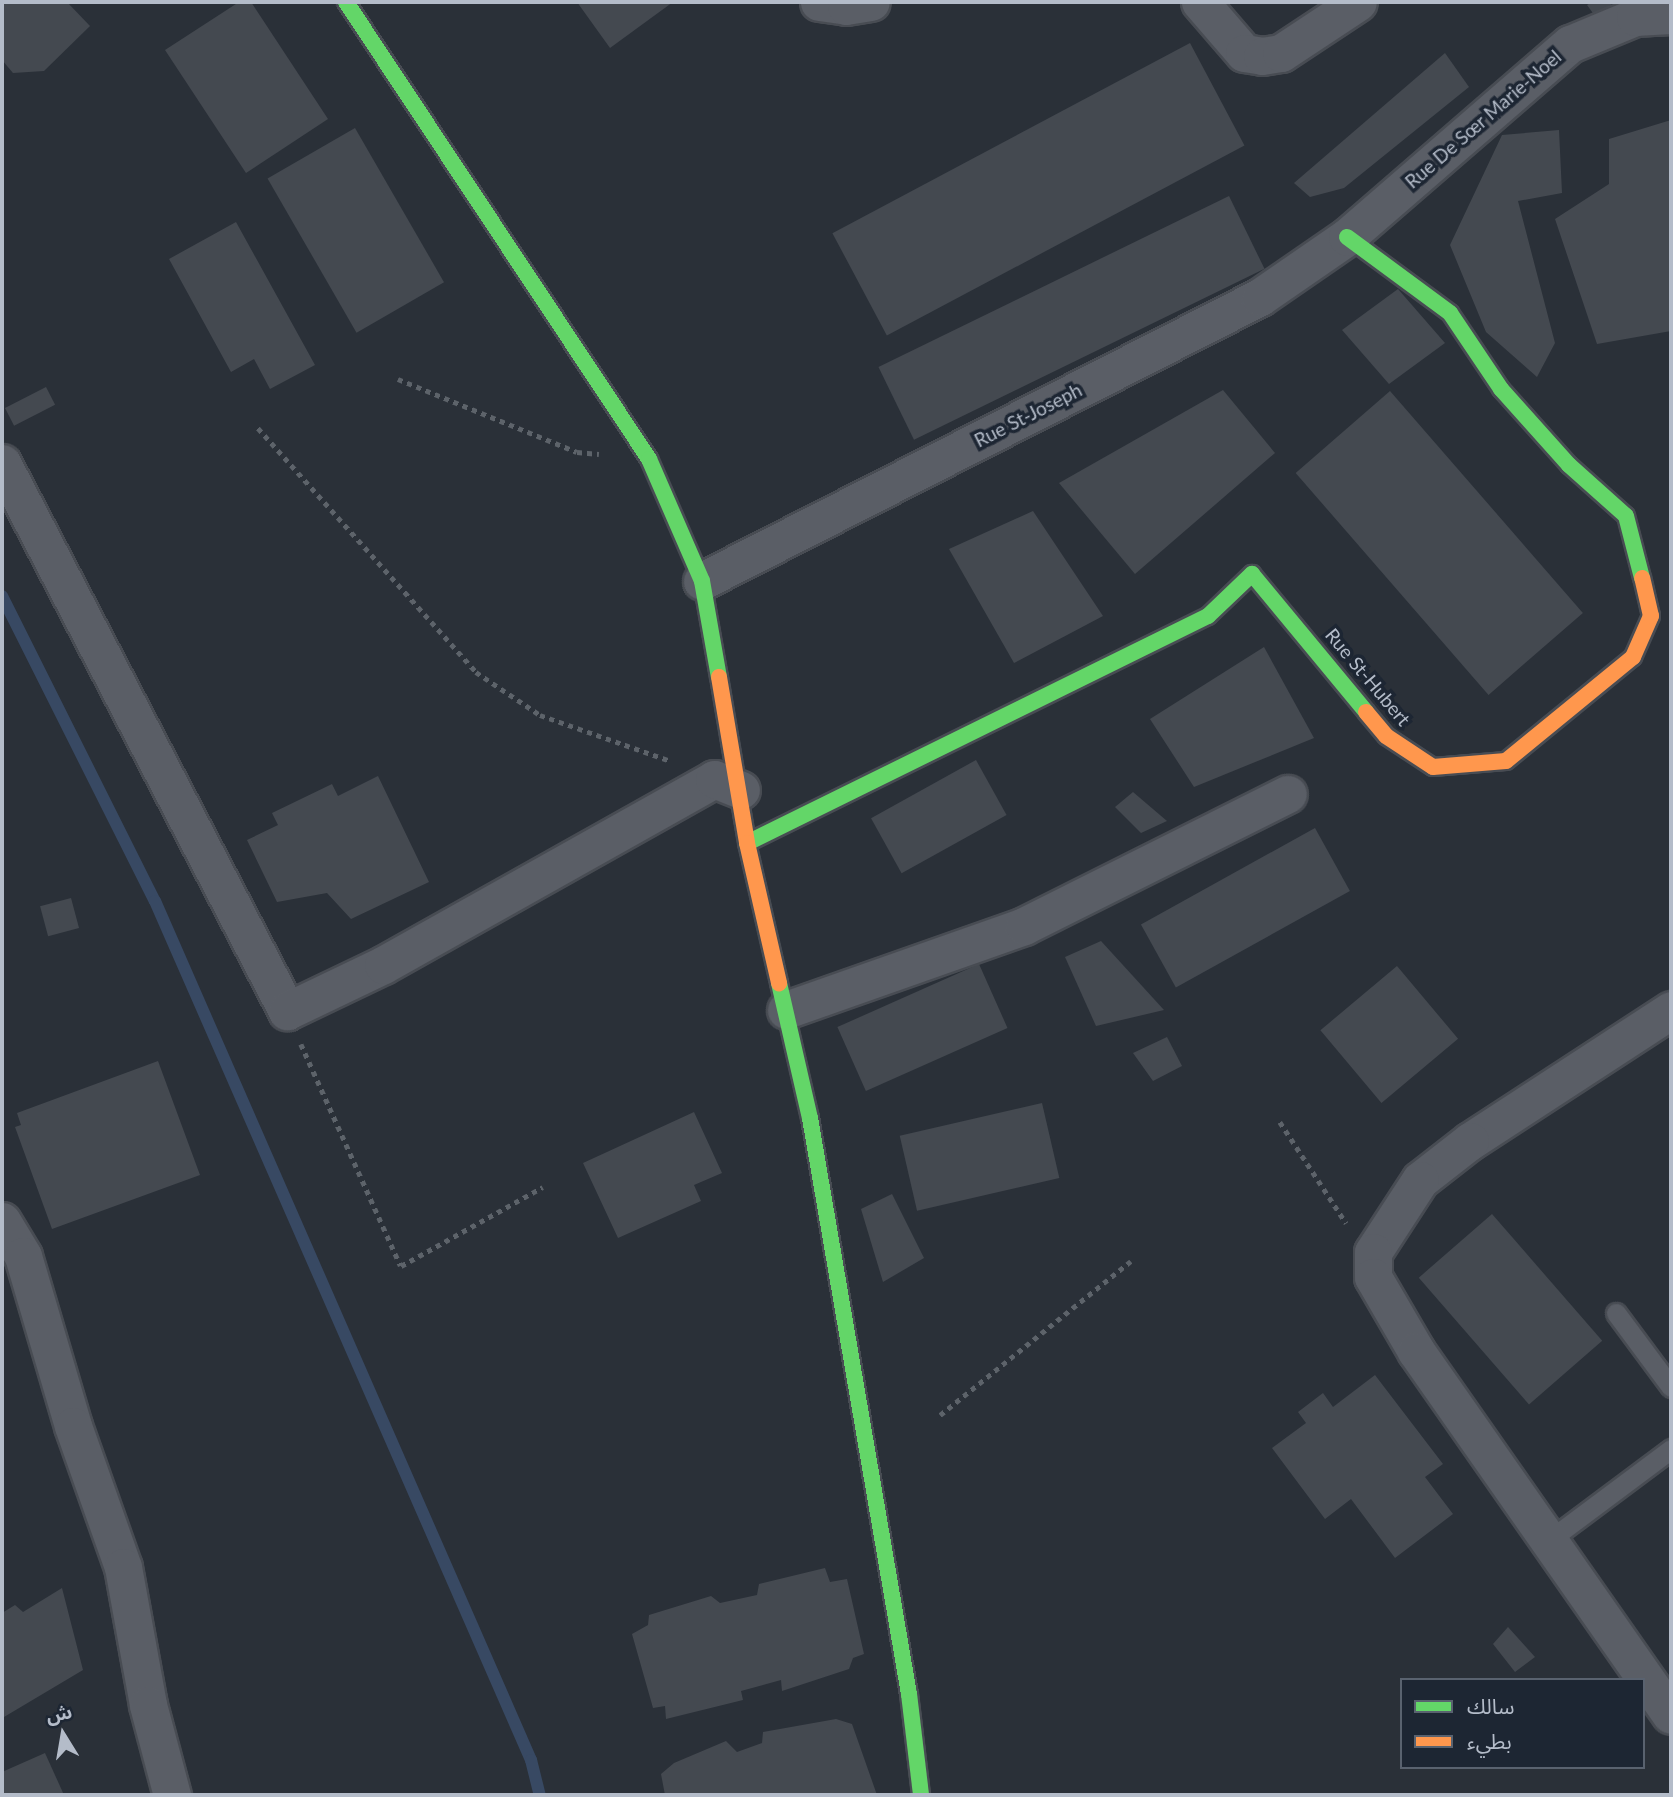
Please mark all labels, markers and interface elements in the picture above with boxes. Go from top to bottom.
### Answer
street label: Rue De Sœr Marie-Noel [1400,45,1566,193]
street label: Rue St-Joseph [970,378,1086,452]
street label: Rue St-Hubert [1321,624,1415,730]
legend [1400,1678,1645,1769]
text: سالك [1467,1693,1514,1718]
north arrow [28,1699,98,1769]
text: ش [44,1699,74,1727]
text: بطيء [1467,1728,1512,1753]

